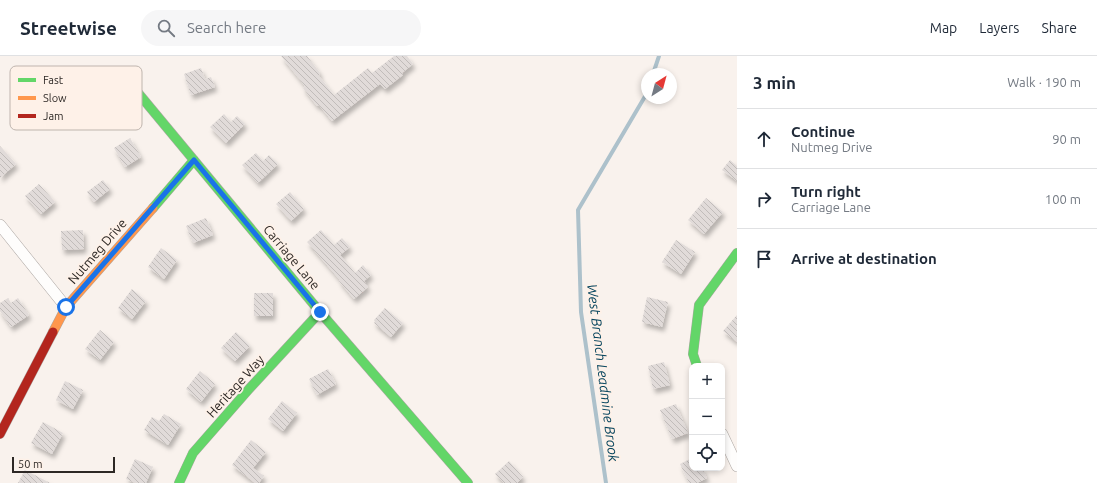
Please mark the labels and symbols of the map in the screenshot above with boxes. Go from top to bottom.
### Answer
legend [10,66,142,130]
north arrow [641,68,677,104]
text: Fast [43,74,64,86]
text: Slow [43,92,67,104]
text: Jam [43,110,64,122]
street label: Nutmeg Drive [65,216,129,286]
street label: Carriage Lane [261,222,323,292]
water label: West Branch Leadmine Brook [584,283,622,464]
route start [57,298,75,316]
route end [311,303,329,321]
street label: Heritage Way [204,352,266,420]
scale bar [12,455,115,474]

